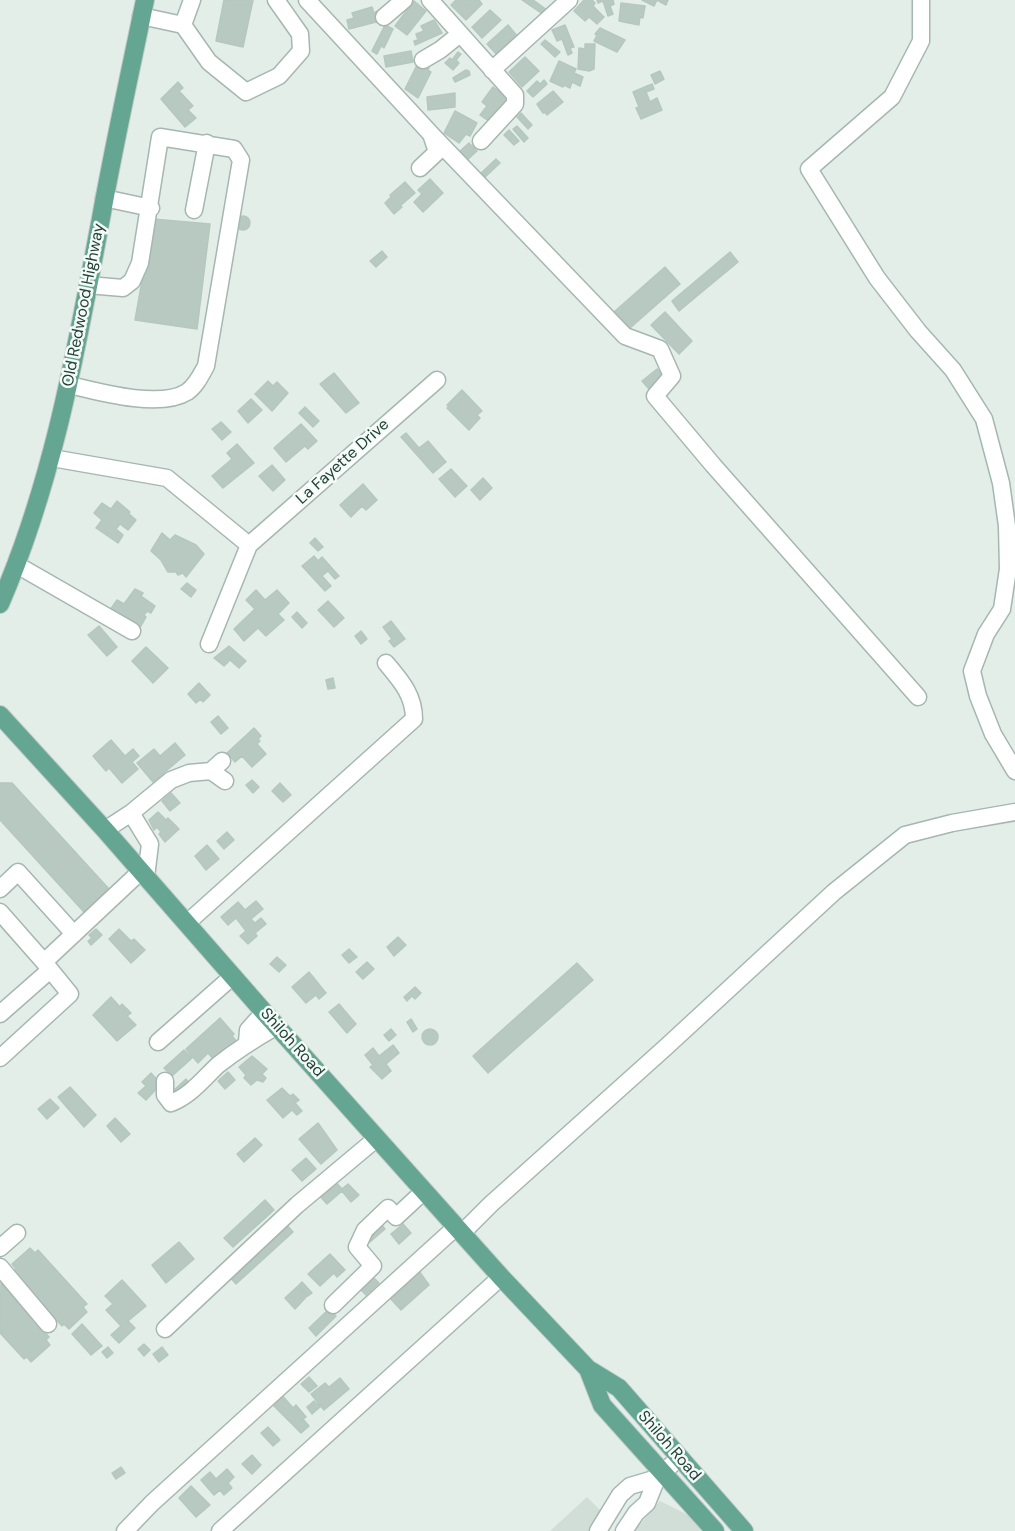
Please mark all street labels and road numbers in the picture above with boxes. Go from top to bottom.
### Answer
street label: Old Redwood Highway [59,222,109,388]
street label: La Fayette Drive [293,415,393,509]
street label: Shiloh Road [256,1005,328,1081]
street label: Shiloh Road [634,1407,704,1485]

